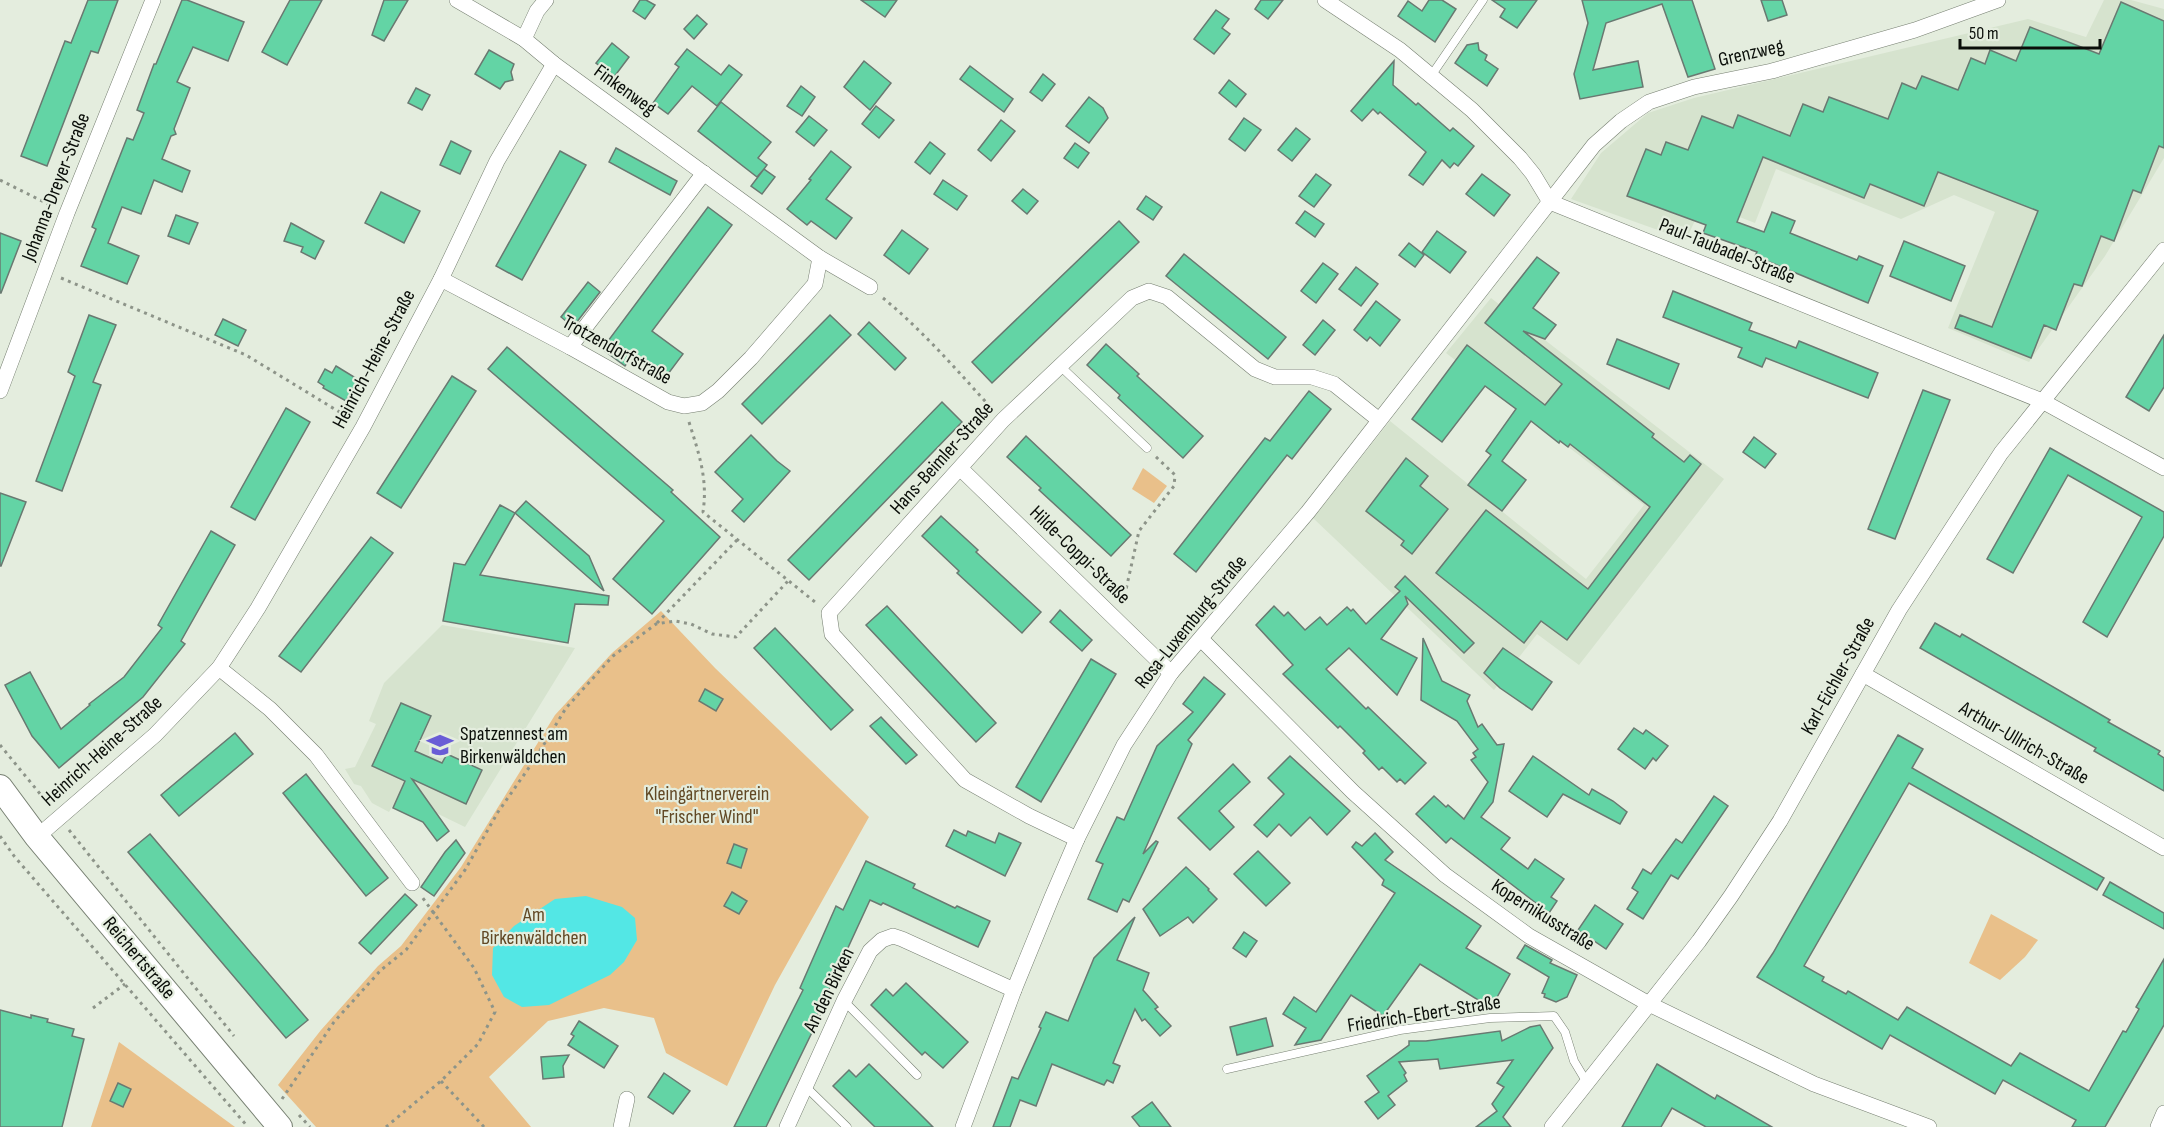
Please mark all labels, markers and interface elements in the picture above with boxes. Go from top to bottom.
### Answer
scale bar [1960,12,2100,50]
text: 50 m [1969,23,1999,44]
street label: Grenzweg [1716,34,1786,72]
street label: Finkenweg [589,59,661,121]
street label: Johanna-Dreyer-Straße [16,110,95,265]
street label: Paul-Taubadel-Straße [1655,213,1799,289]
street label: Heinrich-Heine-Straße [327,285,421,433]
street label: Trotzendorfstraße [558,310,676,390]
street label: Hans-Beimler-Straße [885,397,999,519]
street label: Hilde-Coppi-Straße [1025,501,1135,609]
street label: Rosa-Luxemburg-Straße [1130,550,1252,694]
street label: Karl-Eichler-Straße [1796,613,1880,739]
street label: Heinrich-Heine-Straße [37,691,167,811]
street label: Arthur-Ullrich-Straße [1954,696,2093,790]
place label: Spatzennest am Birkenwäldchen [460,722,568,769]
school or university icon: Spatzennest am Birkenwäldchen [425,730,455,760]
park label: Kleingärtnerverein "Frischer Wind" [645,782,769,829]
street label: Kopernikusstraße [1487,874,1599,956]
park label: Am Birkenwäldchen [481,903,587,950]
street label: Reichertstraße [98,912,180,1004]
street label: An den Birken [798,944,860,1037]
street label: Friedrich-Ebert-Straße [1346,990,1502,1038]

